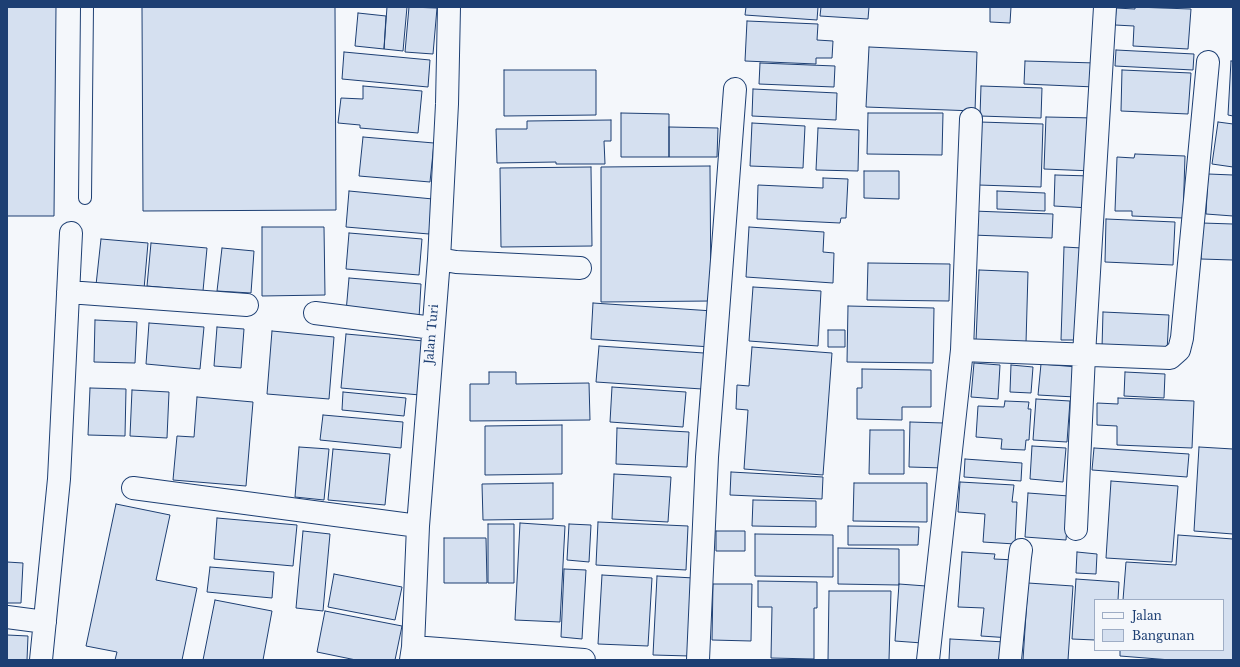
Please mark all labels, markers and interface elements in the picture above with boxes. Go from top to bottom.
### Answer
street label: Jalan Turi [422,303,442,365]
legend [1094,599,1224,651]
text: Jalan [1132,608,1162,623]
text: Bangunan [1132,628,1195,643]

